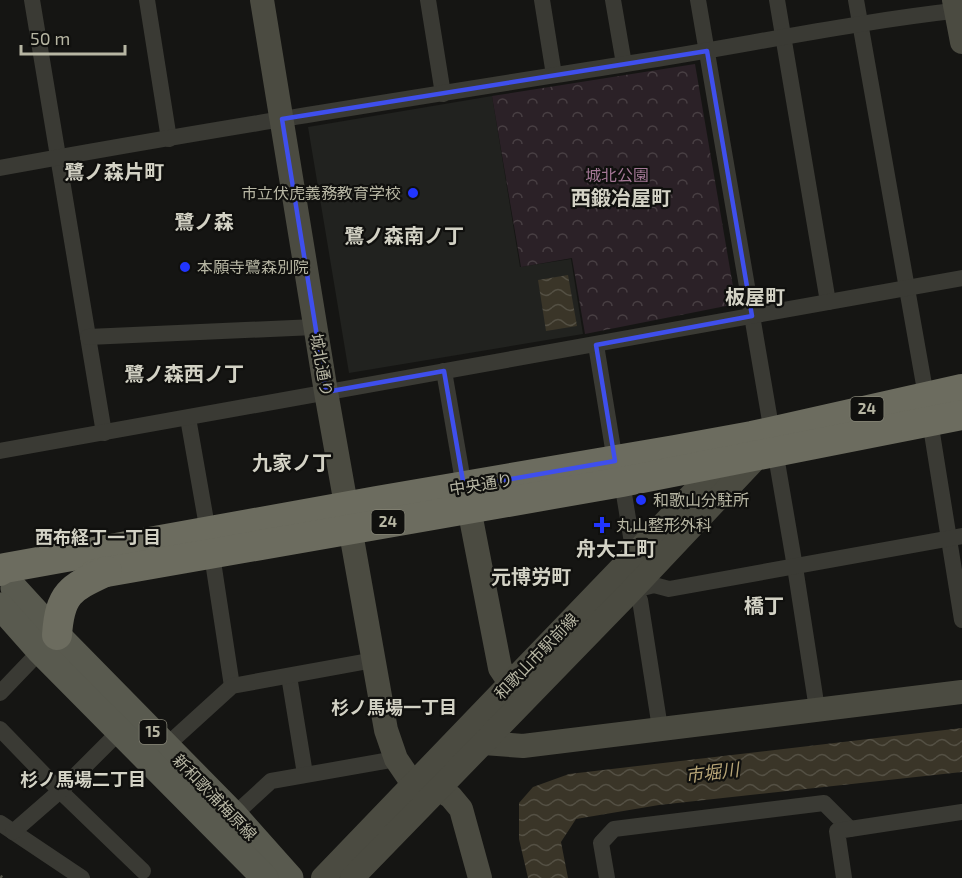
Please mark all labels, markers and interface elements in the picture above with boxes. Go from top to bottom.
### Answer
scale bar [21,18,124,56]
text: 50 m [30,27,70,49]
district label: 鷺ノ森片町 [64,159,164,183]
park label: 城北公園 [585,165,649,184]
place label: 市立伏虎義務教育学校 [241,183,401,202]
district label: 西鍛冶屋町 [571,185,671,209]
marker: 市立伏虎義務教育学校 [406,186,420,200]
district label: 鷺ノ森 [174,209,234,233]
district label: 鷺ノ森南ノ丁 [344,223,464,247]
place label: 本願寺鷺森別院 [197,257,309,276]
marker: 本願寺鷺森別院 [178,260,192,274]
district label: 板屋町 [725,284,785,308]
street label: 城北通り [308,332,337,398]
district label: 鷺ノ森西ノ丁 [124,361,244,385]
road number: 24 [850,397,884,421]
district label: 九家ノ丁 [252,450,332,474]
street label: 中央通り [448,469,514,498]
place label: 和歌山分駐所 [653,490,749,509]
marker: 和歌山分駐所 [634,493,648,507]
road number: 24 [372,510,404,534]
place label: 丸山整形外科 [616,515,712,534]
marker: 丸山整形外科 [593,516,611,534]
district label: 西布経丁一丁目 [35,526,161,548]
district label: 舟大工町 [576,536,656,560]
district label: 元博労町 [491,564,571,588]
district label: 橋丁 [744,593,784,617]
street label: 和歌山市駅前線 [490,609,581,703]
district label: 杉ノ馬場一丁目 [331,696,457,718]
road number: 15 [140,720,166,744]
street label: 新和歌浦梅原線 [170,750,261,844]
water label: 市堀川 [684,758,742,786]
district label: 杉ノ馬場二丁目 [20,768,146,790]

